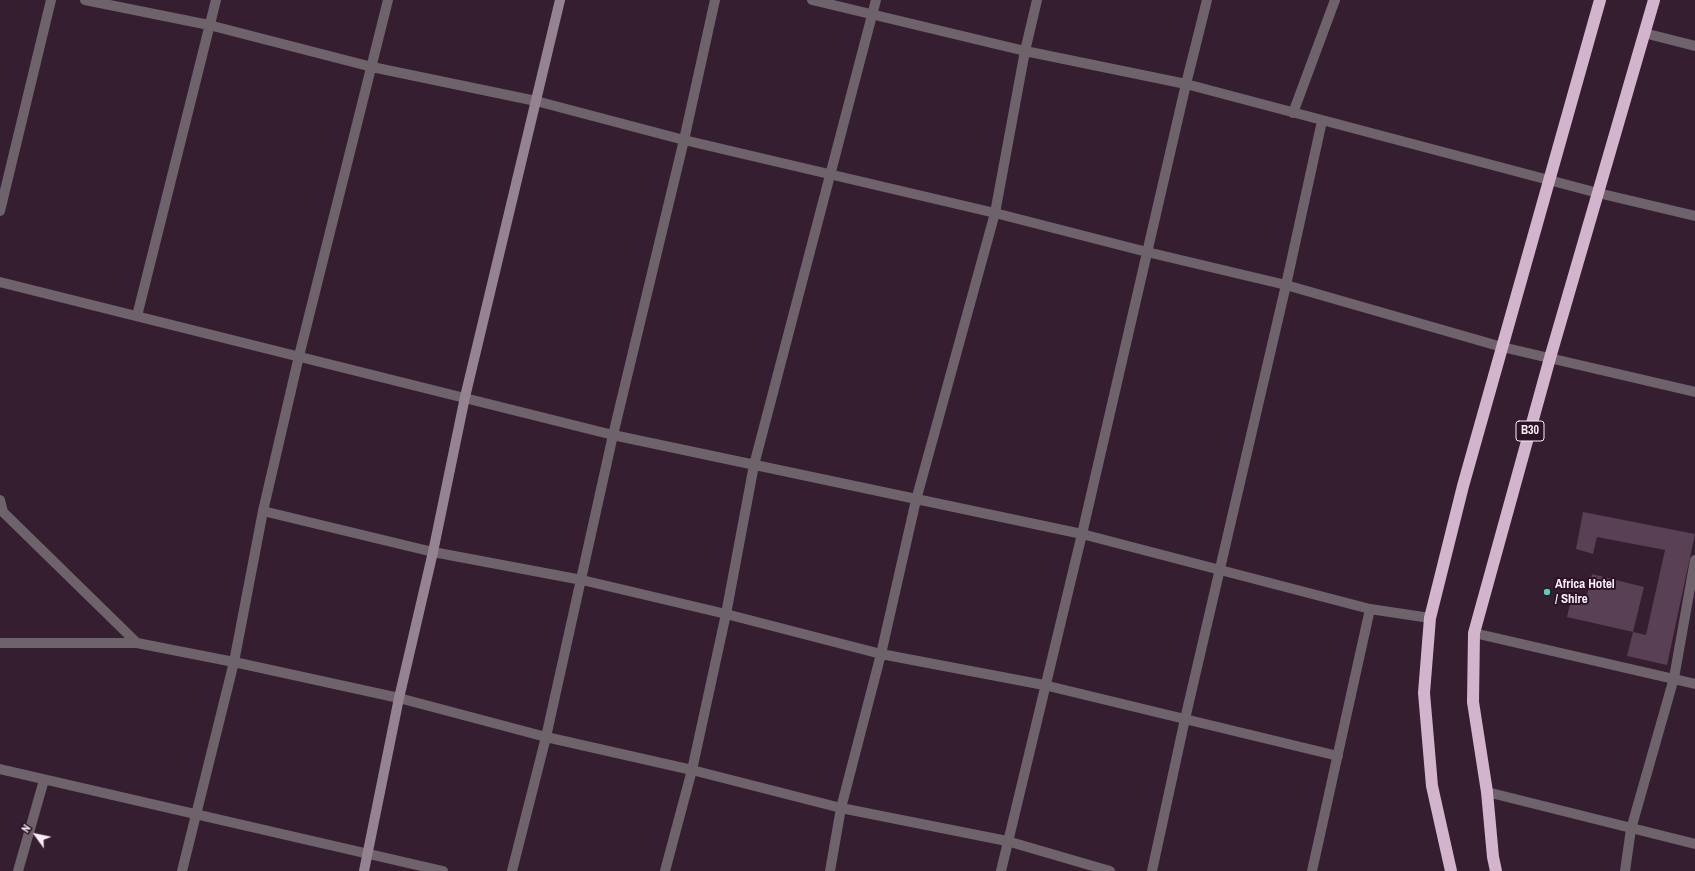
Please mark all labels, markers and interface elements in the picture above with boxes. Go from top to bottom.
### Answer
road number: B30 [1516,421,1544,441]
place label: Africa Hotel / Shire [1555,577,1615,608]
marker: Africa Hotel / Shire [1542,587,1552,597]
north arrow [16,815,56,855]
text: N [18,822,34,835]

